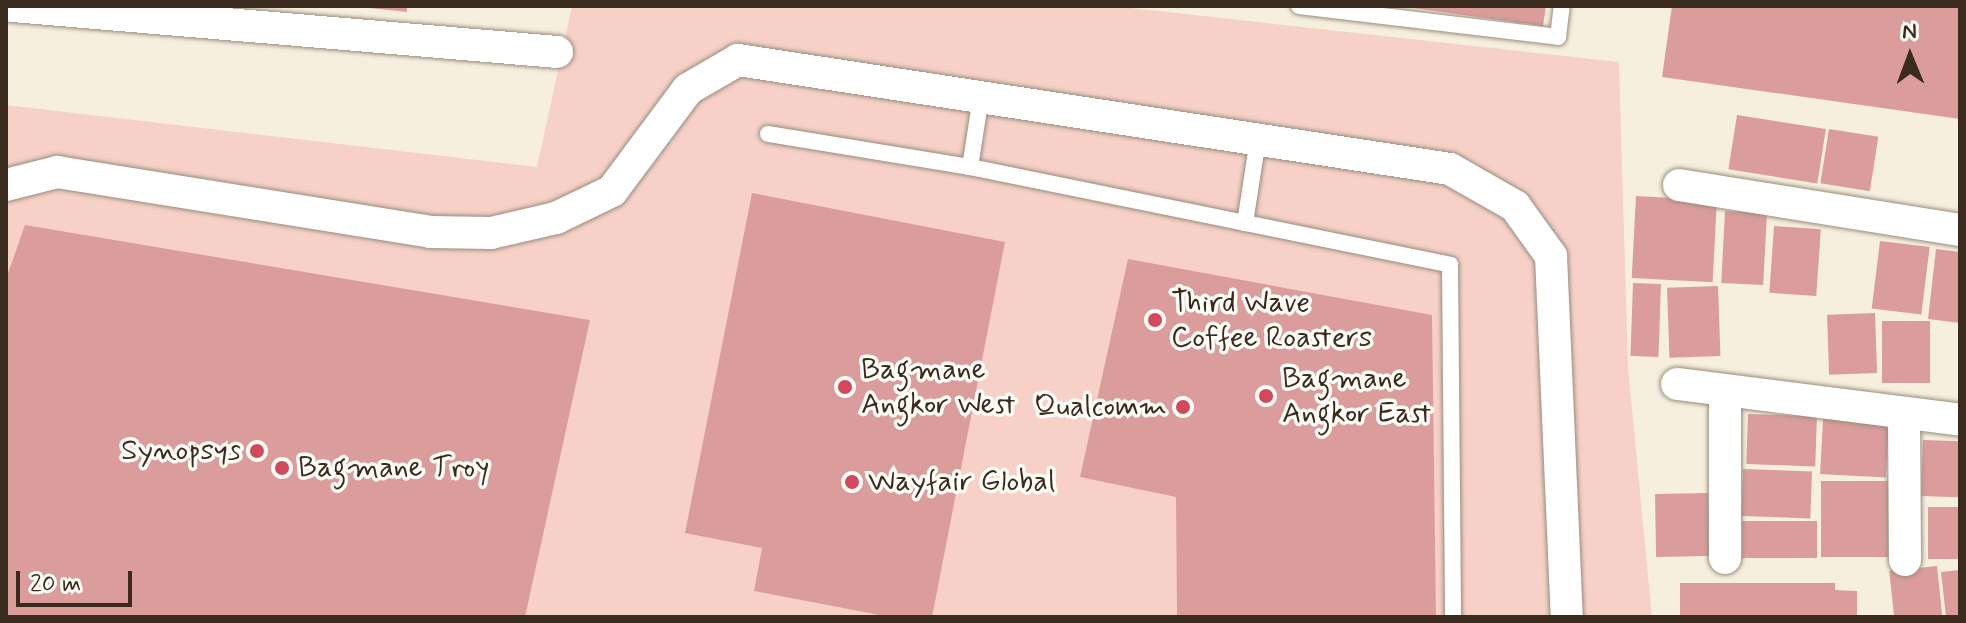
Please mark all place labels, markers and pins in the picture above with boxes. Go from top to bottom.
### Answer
place label: Third Wave Coffee Roasters [1171,285,1372,356]
marker: Third Wave Coffee Roasters [1146,311,1164,329]
place label: Bagmane Angkor West [861,352,1018,422]
place label: Bagmane Angkor East [1282,361,1431,432]
marker: Bagmane Angkor West [836,378,854,396]
marker: Bagmane Angkor East [1257,387,1275,405]
place label: Qualcomm [1034,389,1167,425]
marker: Qualcomm [1174,398,1192,416]
place label: Synopsys [121,433,241,469]
marker: Synopsys [248,442,266,460]
place label: Bagmane Troy [298,450,486,486]
marker: Bagmane Troy [273,459,291,477]
place label: Wayfair Global [868,464,1058,500]
marker: Wayfair Global [843,473,861,491]

